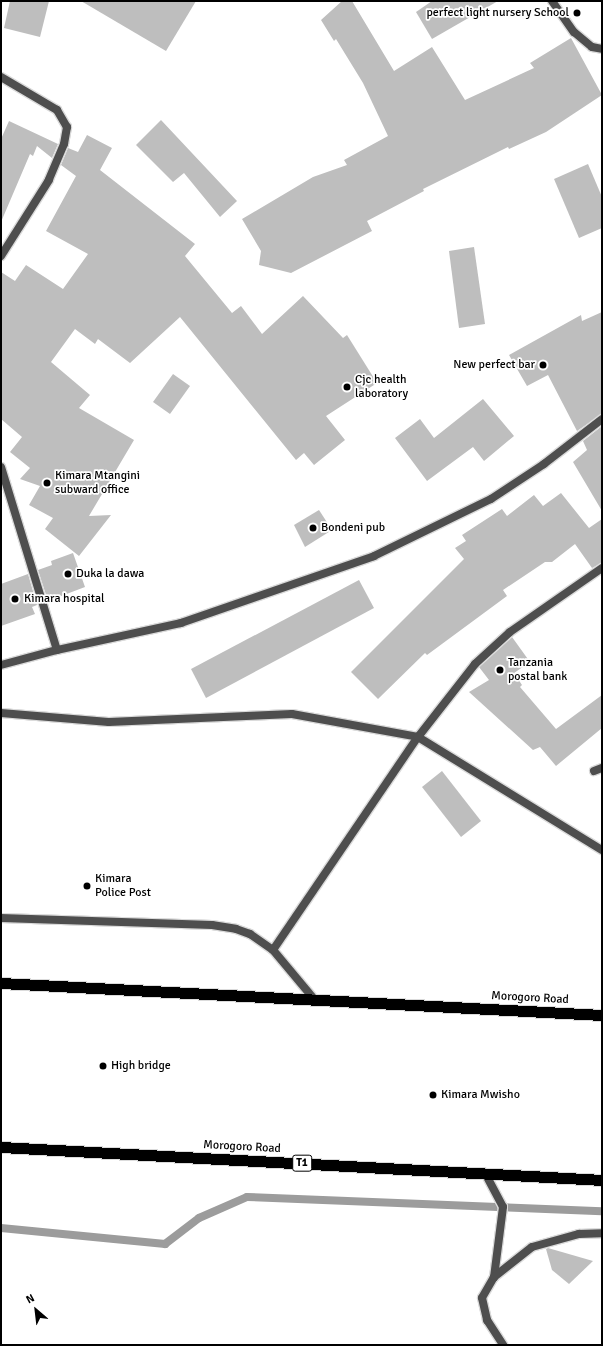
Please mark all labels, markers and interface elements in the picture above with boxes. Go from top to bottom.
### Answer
place label: perfect light nursery School [426,6,569,20]
marker: perfect light nursery School [572,8,582,18]
place label: New perfect bar [453,358,535,372]
marker: New perfect bar [538,360,548,370]
place label: Cjc health laboratory [355,373,408,401]
marker: Cjc health laboratory [342,382,352,392]
place label: Kimara Mtangini subward office [55,469,140,497]
marker: Kimara Mtangini subward office [42,478,52,488]
place label: Bondeni pub [321,521,385,535]
marker: Bondeni pub [308,523,318,533]
place label: Duka la dawa [76,567,144,581]
marker: Duka la dawa [63,569,73,579]
place label: Kimara hospital [24,592,104,606]
marker: Kimara hospital [9,593,21,605]
place label: Tanzania postal bank [508,656,567,684]
marker: Tanzania postal bank [495,665,505,675]
place label: Kimara Police Post [95,872,151,900]
marker: Kimara Police Post [82,881,92,891]
street label: Morogoro Road [491,989,569,1007]
place label: High bridge [111,1059,171,1073]
marker: High bridge [98,1061,108,1071]
place label: Kimara Mwisho [441,1088,520,1102]
marker: Kimara Mwisho [428,1090,438,1100]
street label: Morogoro Road [203,1138,281,1156]
road number: T1 [292,1154,312,1172]
north arrow [16,1290,56,1330]
text: N [24,1291,37,1306]

